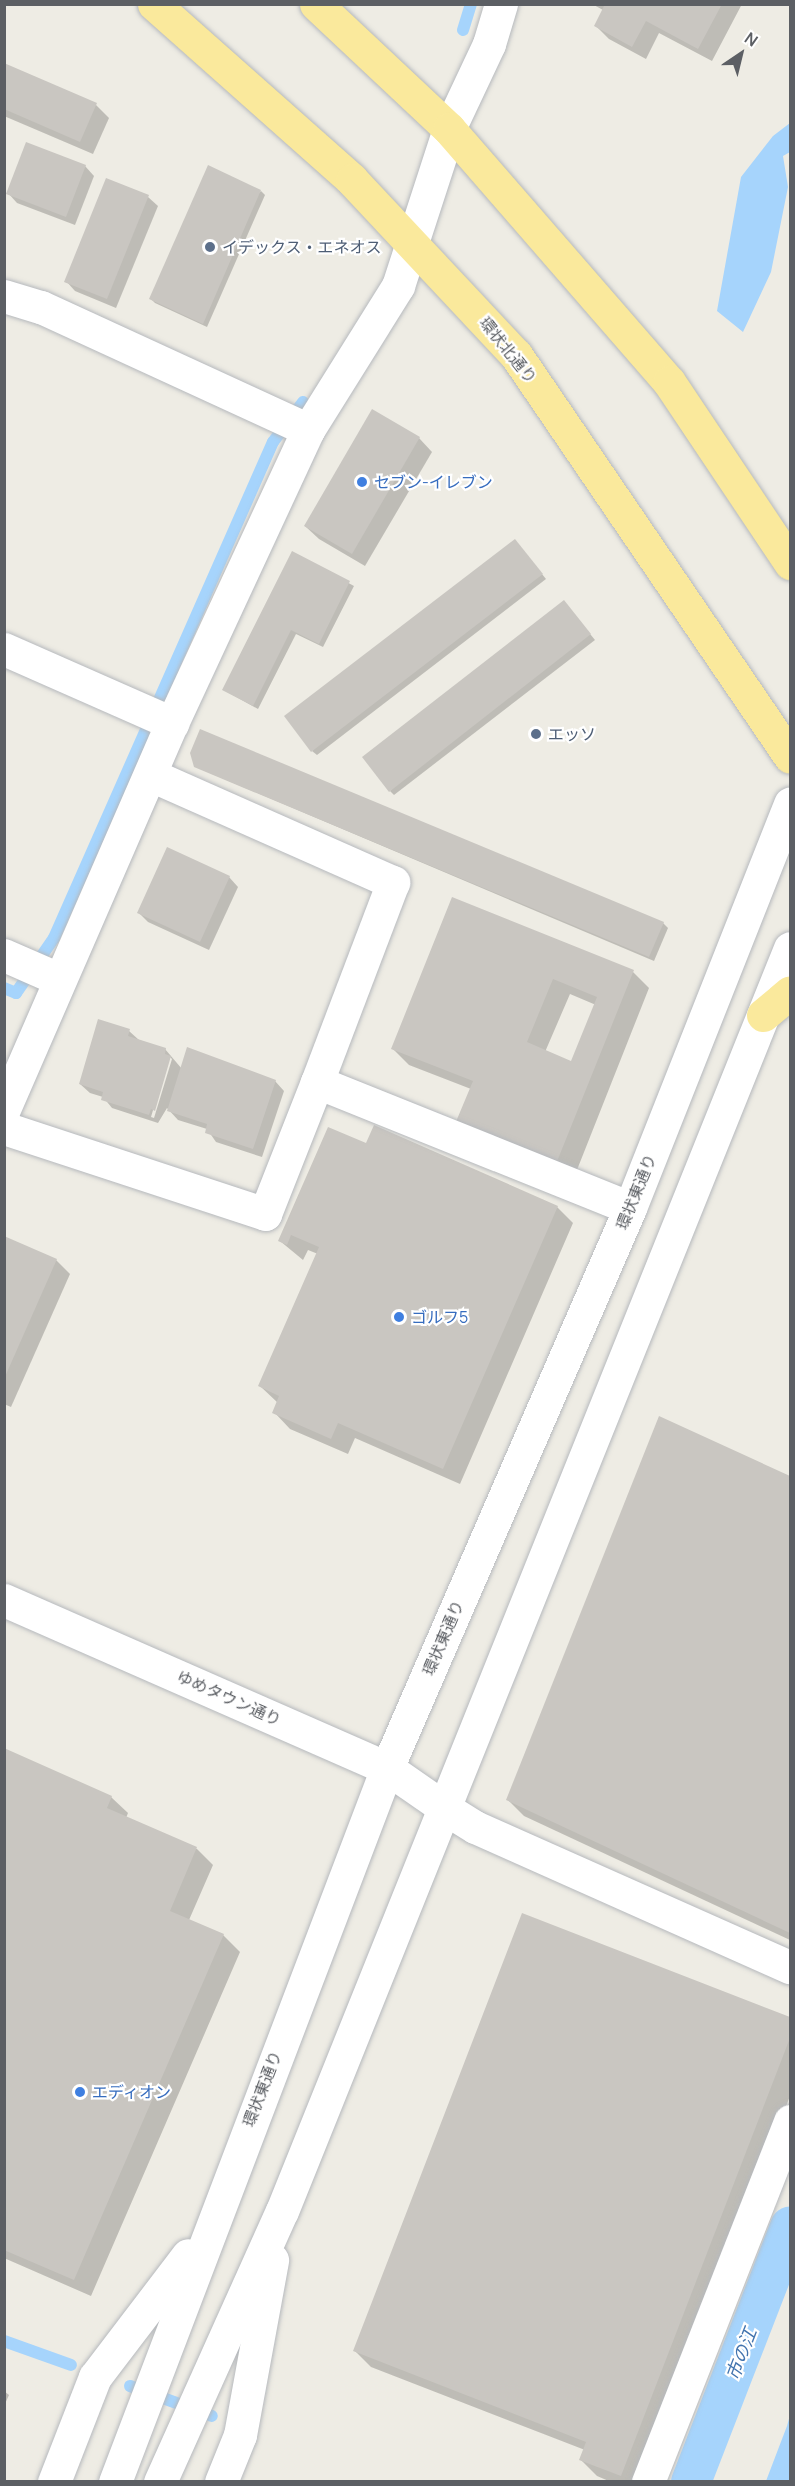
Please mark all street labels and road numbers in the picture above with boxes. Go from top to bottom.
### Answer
street label: 環状北通り [475,313,541,387]
street label: 環状東通り [612,1151,660,1233]
street label: 環状東通り [419,1597,467,1679]
street label: ゆめタウン通り [174,1666,284,1730]
street label: 環状東通り [239,2048,285,2130]

